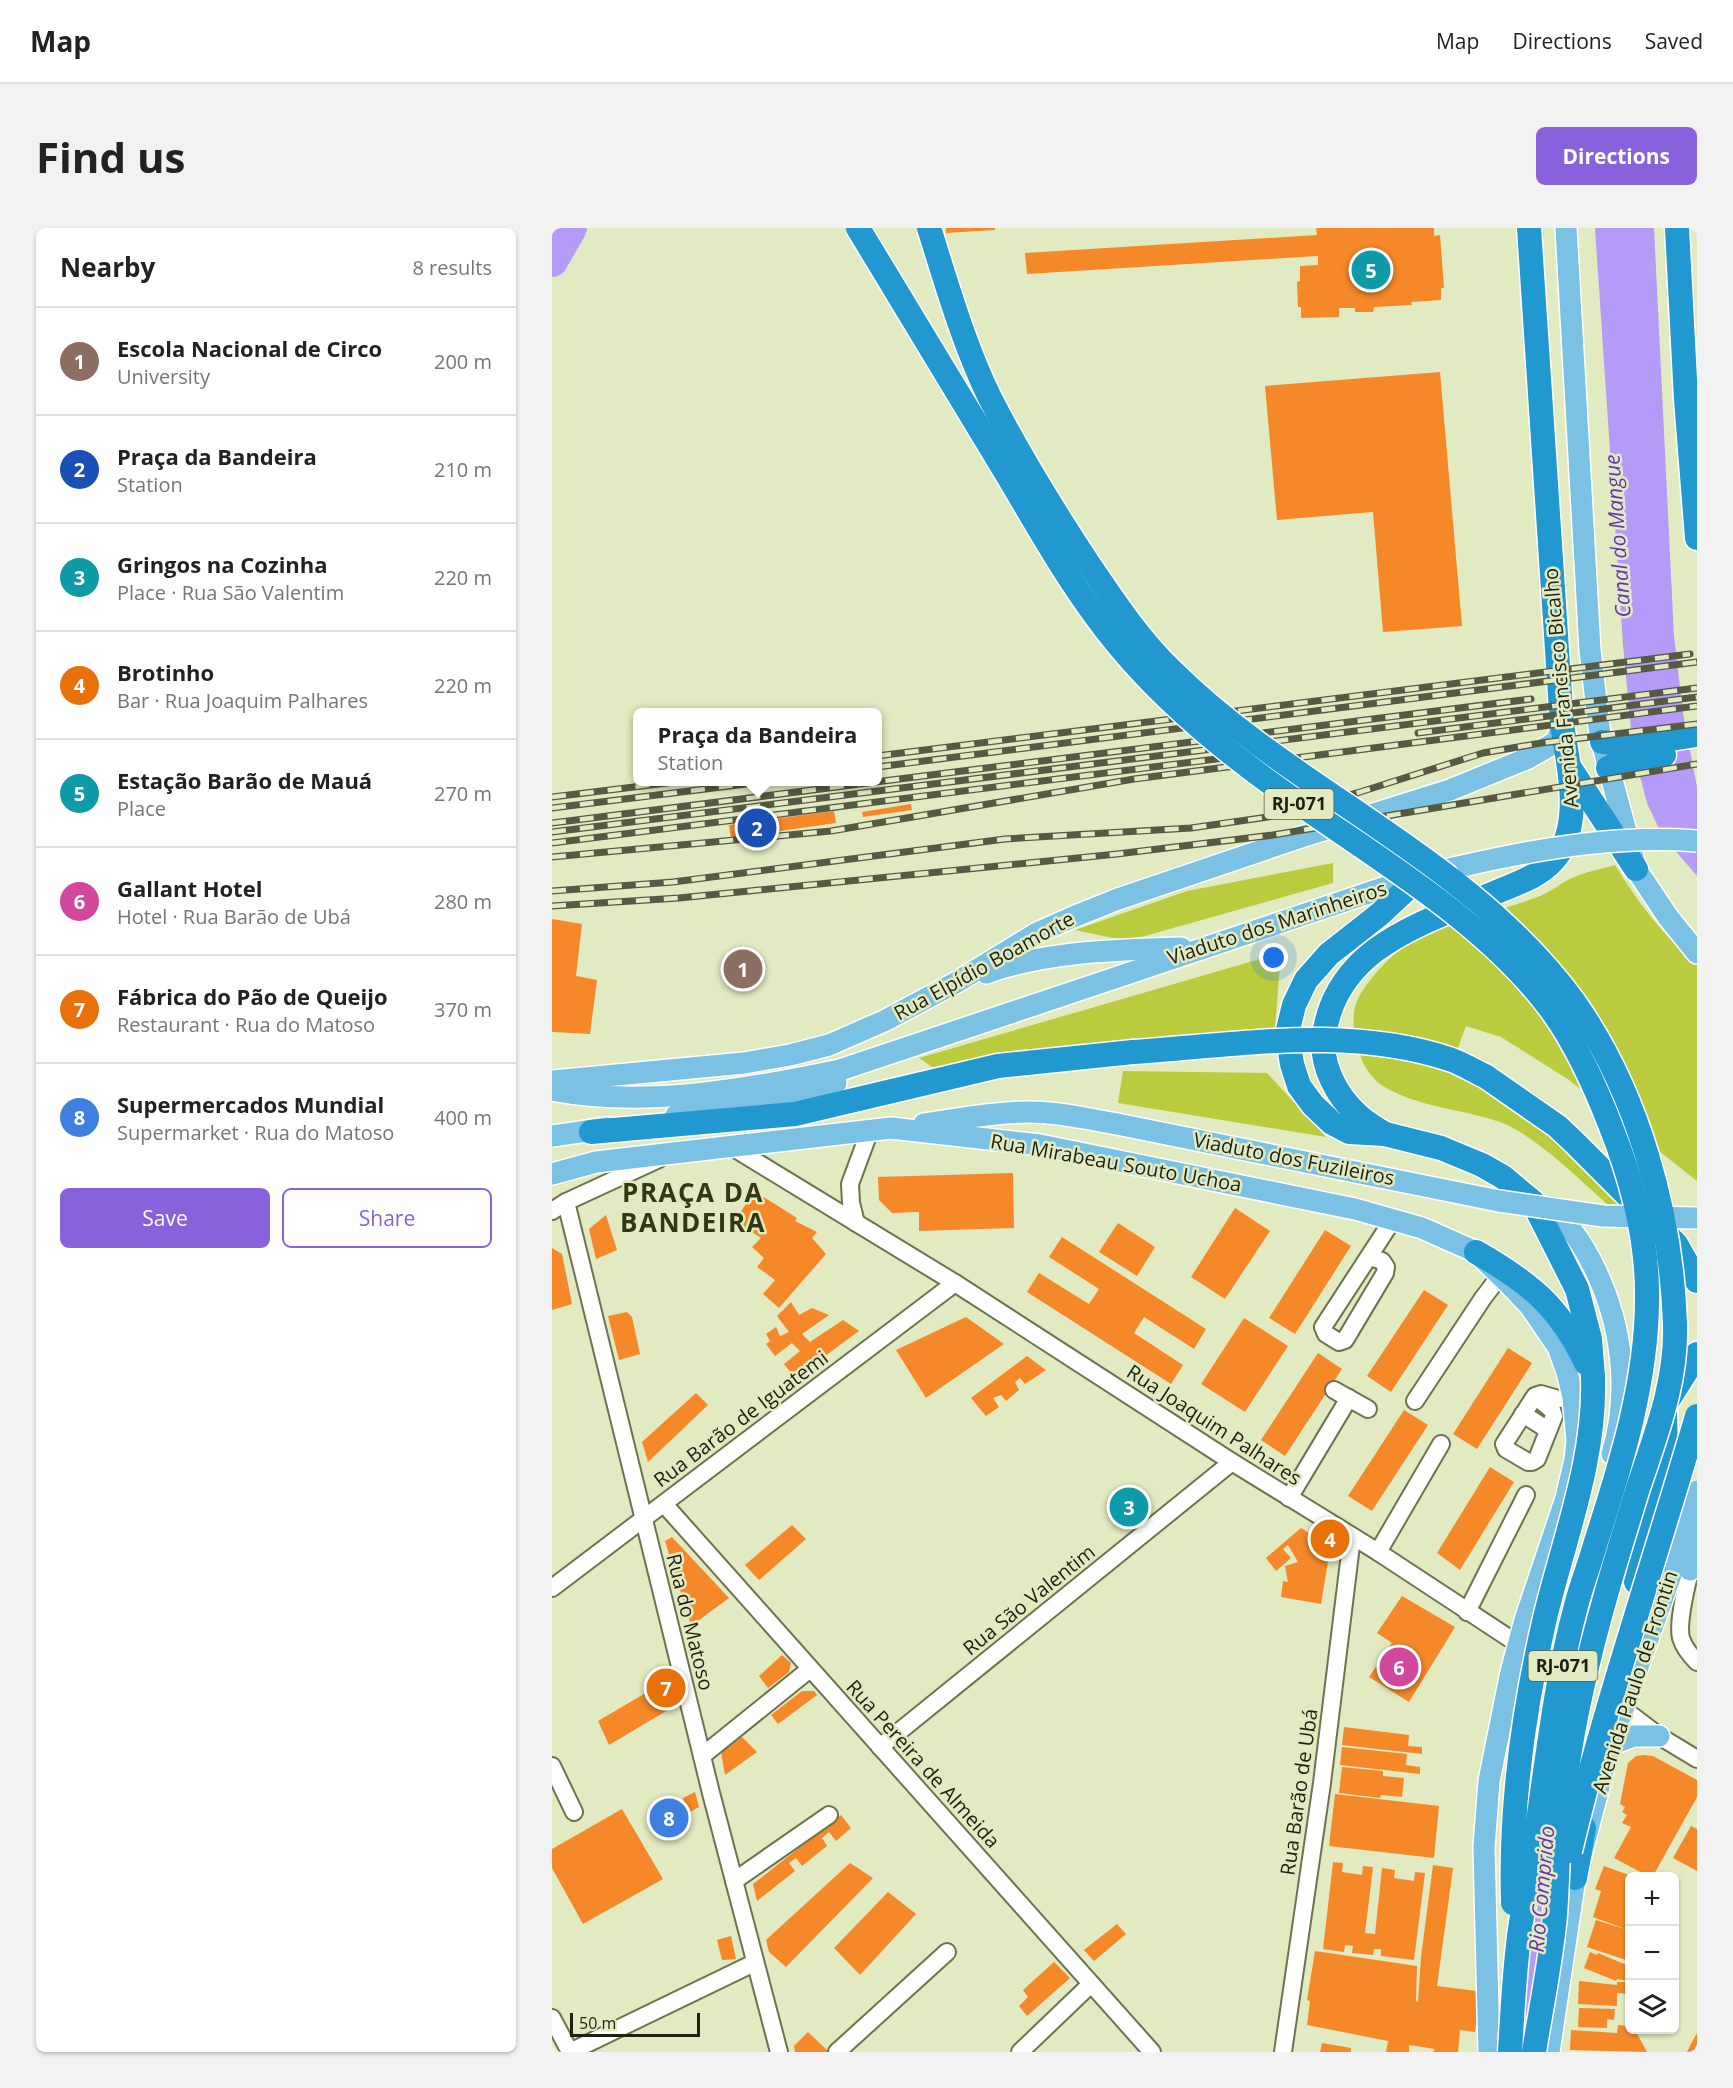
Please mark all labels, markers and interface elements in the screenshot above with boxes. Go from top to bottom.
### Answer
text: Map [30,22,91,60]
text: Map [1436,27,1479,55]
text: Directions [1512,27,1612,55]
text: Saved [1645,27,1703,55]
button: Directions [1536,127,1697,185]
text: Find us [36,128,185,185]
pin: 5 [1352,248,1390,292]
text: Nearby [60,249,155,285]
text: 8 results [412,254,492,281]
text: Escola Nacional de Circo [117,333,382,363]
text: 1 [74,348,85,375]
text: 200 m [434,348,492,375]
text: University [117,363,210,390]
text: Praça da Bandeira [117,441,317,471]
water label: Canal do Mangue [1597,454,1637,619]
text: 2 [74,456,85,483]
text: 210 m [434,456,492,483]
text: Station [117,471,183,498]
text: Gringos na Cozinha [117,549,328,579]
text: 3 [74,564,85,591]
text: 220 m [434,564,492,591]
street label: Avenida Francisco Bicalho [1537,567,1584,809]
text: Place · Rua São Valentim [117,579,344,606]
text: Brotinho [117,657,214,687]
text: 4 [74,672,85,699]
text: 220 m [434,672,492,699]
text: Bar · Rua Joaquim Palhares [117,687,368,714]
popup [633,708,882,786]
text: Praça da Bandeira [658,719,857,749]
text: Station [658,749,723,776]
text: Estação Barão de Mauá [117,765,372,795]
text: 5 [74,780,85,807]
text: 270 m [434,780,492,807]
road number: RJ-071 [1264,789,1334,819]
text: Place [117,795,166,822]
pin: 2 [738,806,776,850]
text: Gallant Hotel [117,873,262,903]
street label: Viaduto dos Marinheiros [1164,874,1390,971]
text: 6 [74,888,85,915]
text: 280 m [434,888,492,915]
text: Hotel · Rua Barão de Ubá [117,903,351,930]
street label: Rua Elpídio Boamorte [889,905,1079,1026]
your location [1259,943,1288,972]
pin: 1 [724,946,762,992]
text: Fábrica do Pão de Queijo [117,981,388,1011]
text: 7 [74,996,85,1023]
text: 370 m [434,996,492,1023]
text: Restaurant · Rua do Matoso [117,1011,375,1038]
text: Supermercados Mundial [117,1089,384,1119]
text: 8 [74,1104,85,1131]
text: 400 m [434,1104,492,1131]
text: Supermarket · Rua do Matoso [117,1119,394,1146]
street label: Viaduto dos Fuzileiros [1191,1126,1397,1191]
street label: Rua Mirabeau Souto Uchoa [988,1127,1244,1198]
district label: PRAÇA DA BANDEIRA [620,1174,766,1240]
button: Save [60,1188,270,1248]
button: Share [282,1188,492,1248]
street label: Rua Barão de Iguatemi [648,1344,833,1493]
street label: Rua Joaquim Palhares [1122,1358,1307,1491]
pin: 3 [1110,1484,1148,1530]
pin: 4 [1310,1516,1350,1562]
street label: Rua São Valentim [957,1538,1100,1661]
street label: Rua do Matoso [660,1551,721,1693]
street label: Avenida Paulo de Frontin [1586,1567,1683,1797]
pin: 6 [1380,1644,1418,1690]
road number: RJ-071 [1528,1651,1598,1681]
pin: 7 [646,1666,686,1710]
street label: Rua Pereira de Almeida [841,1674,1006,1854]
street label: Rua Barão de Ubá [1273,1707,1324,1877]
pin: 8 [650,1796,688,1840]
water label: Rio Comprido [1522,1825,1560,1953]
map controls [1625,1872,1679,2034]
button: + [1625,1872,1679,1926]
button: − [1625,1926,1679,1980]
button: layers [1625,1980,1679,2034]
scale bar [570,2010,700,2038]
text: 50 m [579,2012,616,2034]

